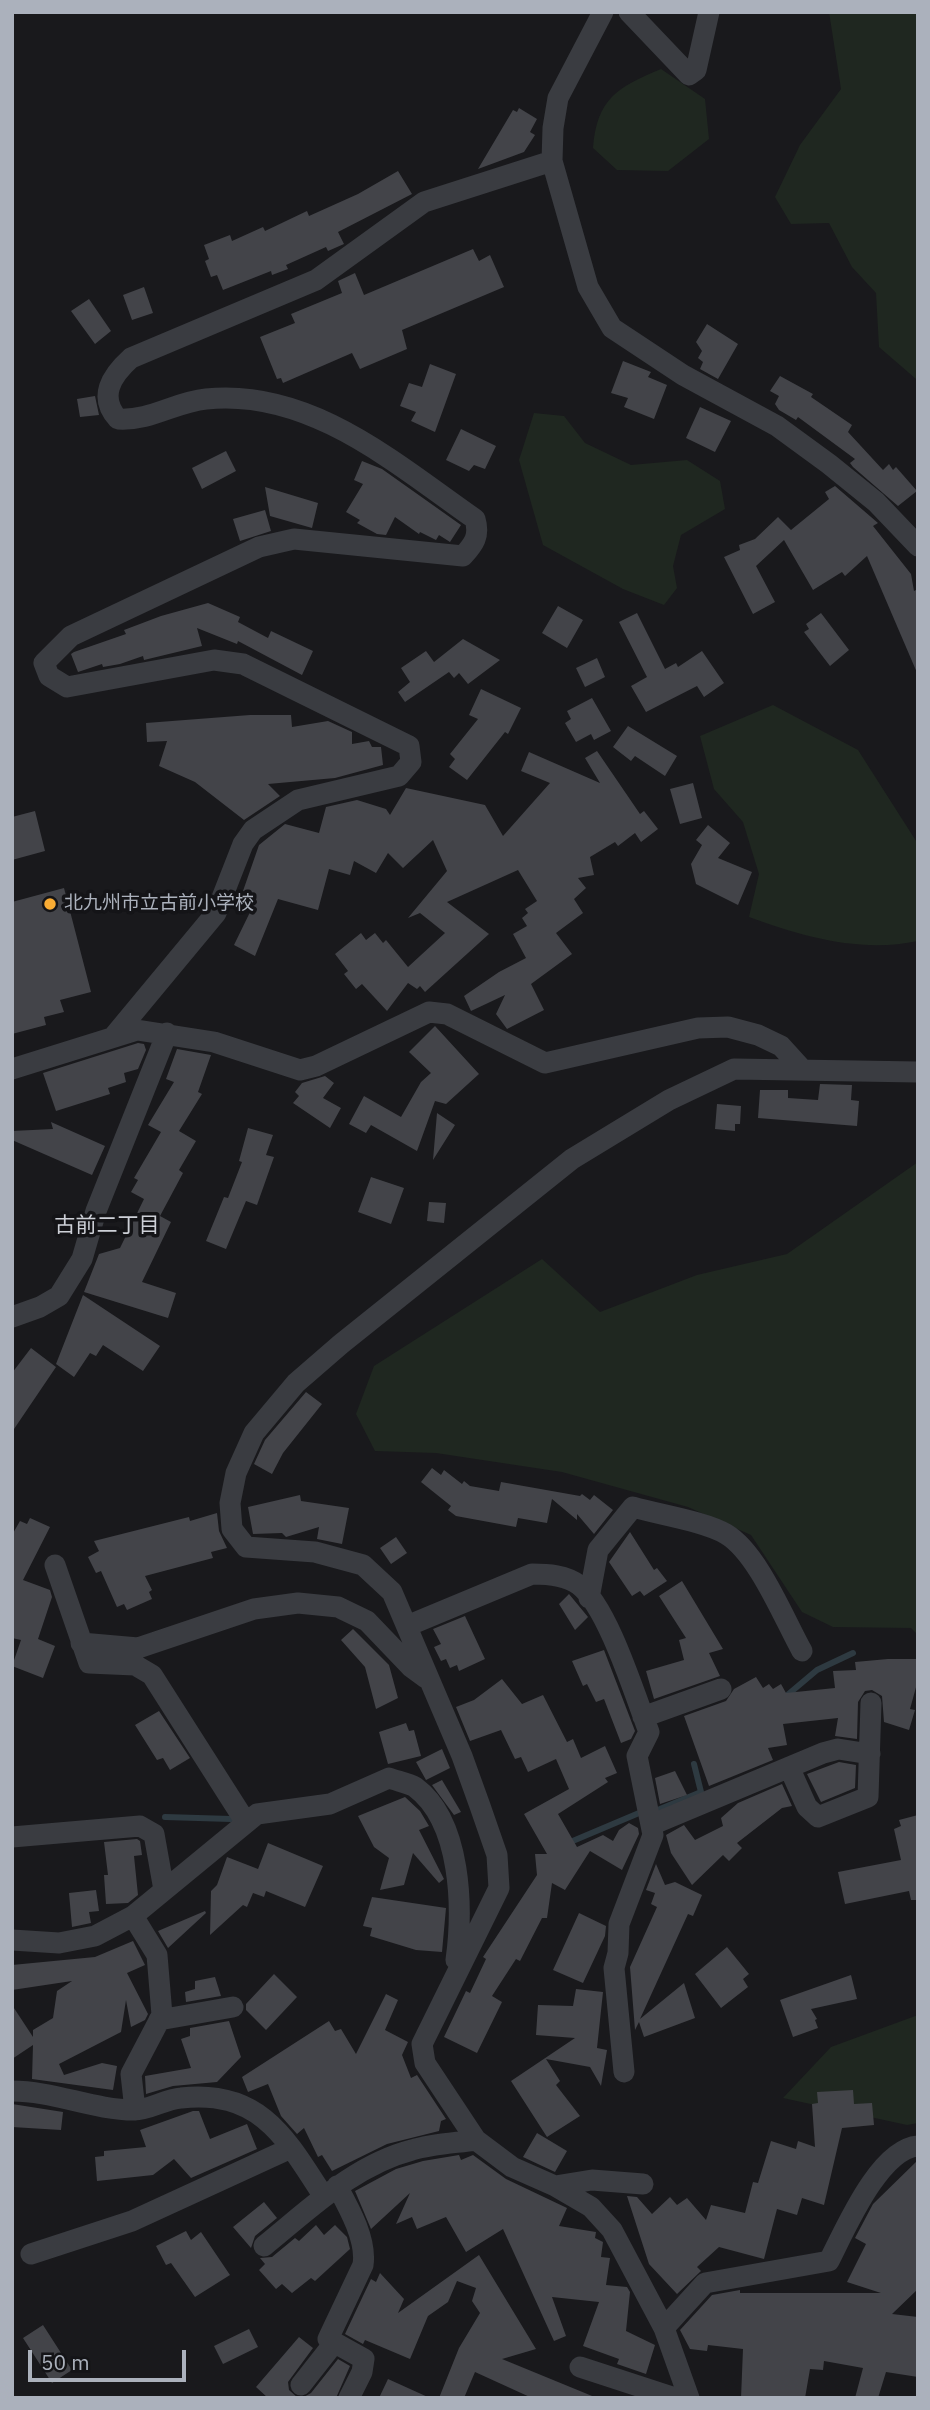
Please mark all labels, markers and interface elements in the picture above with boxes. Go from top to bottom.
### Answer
place label: 北九州市立古前小学校 [64,893,254,915]
marker: 北九州市立古前小学校 [42,896,58,912]
district label: 古前二丁目 [55,1213,159,1239]
scale bar [32,2336,189,2380]
text: 50 m [41,2348,90,2376]

